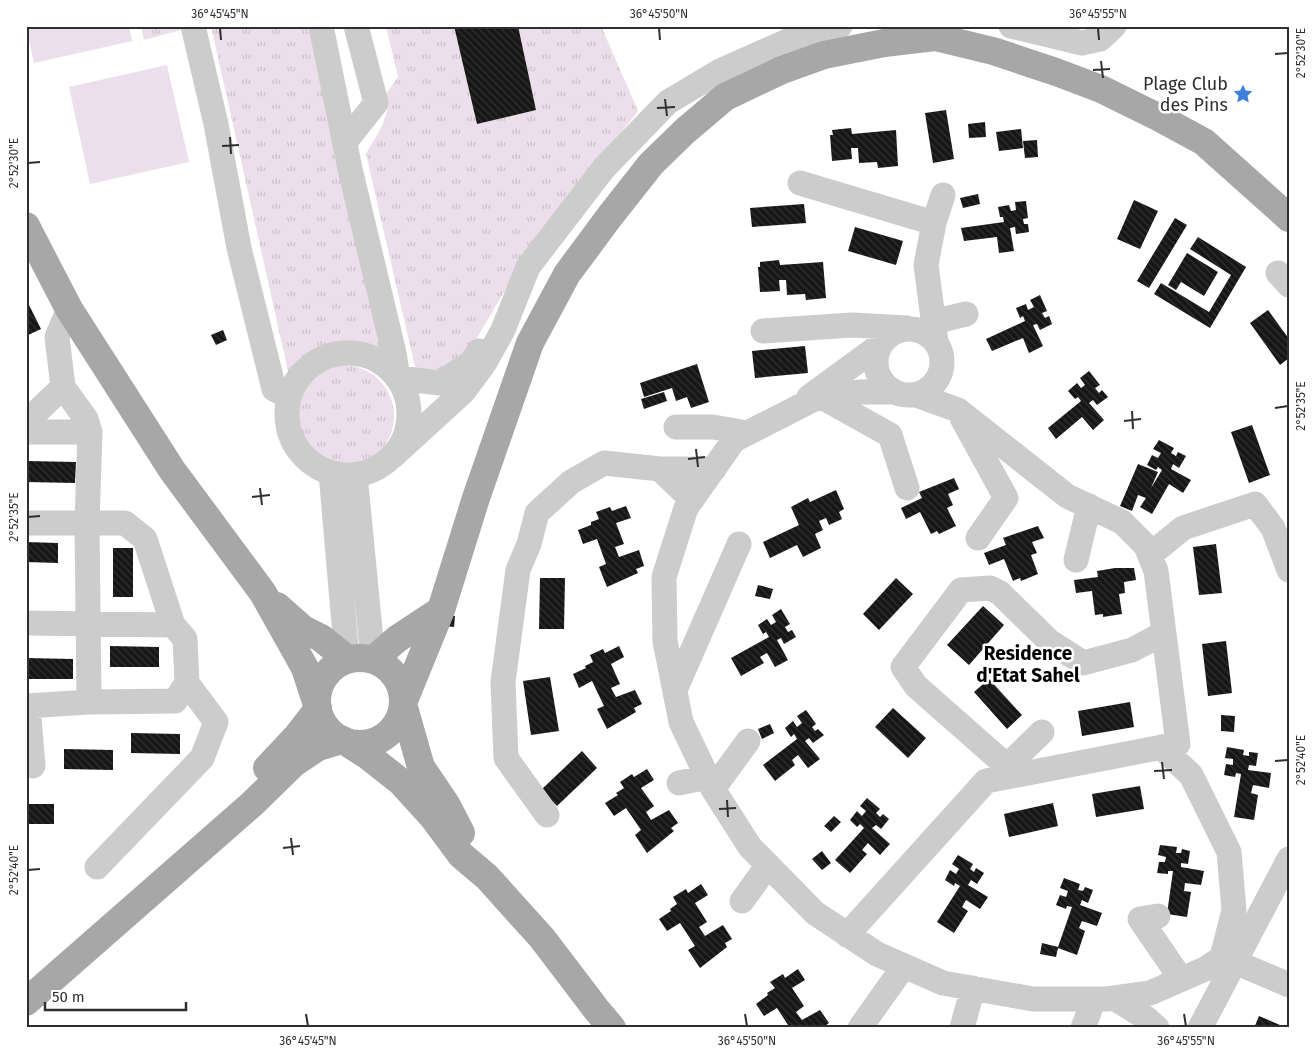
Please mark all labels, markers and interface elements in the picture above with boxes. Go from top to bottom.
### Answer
text: 36°45'45"N [191,7,249,21]
text: 36°45'50"N [630,7,688,21]
text: 36°45'55"N [1069,7,1127,21]
text: 2°52'30"E [1294,28,1308,78]
place label: Plage Club des Pins [1143,73,1228,116]
place icon: Plage Club des Pins [1232,83,1254,105]
text: 2°52'30"E [7,138,21,188]
text: 2°52'35"E [1294,381,1308,431]
text: 2°52'35"E [7,492,21,542]
district label: Residence d'Etat Sahel [976,642,1080,687]
text: 2°52'40"E [1294,735,1308,785]
text: 2°52'40"E [7,845,21,895]
scale bar [45,979,186,1011]
text: 50 m [52,988,85,1006]
text: 36°45'45"N [279,1034,337,1048]
text: 36°45'50"N [718,1034,776,1048]
text: 36°45'55"N [1157,1034,1215,1048]

